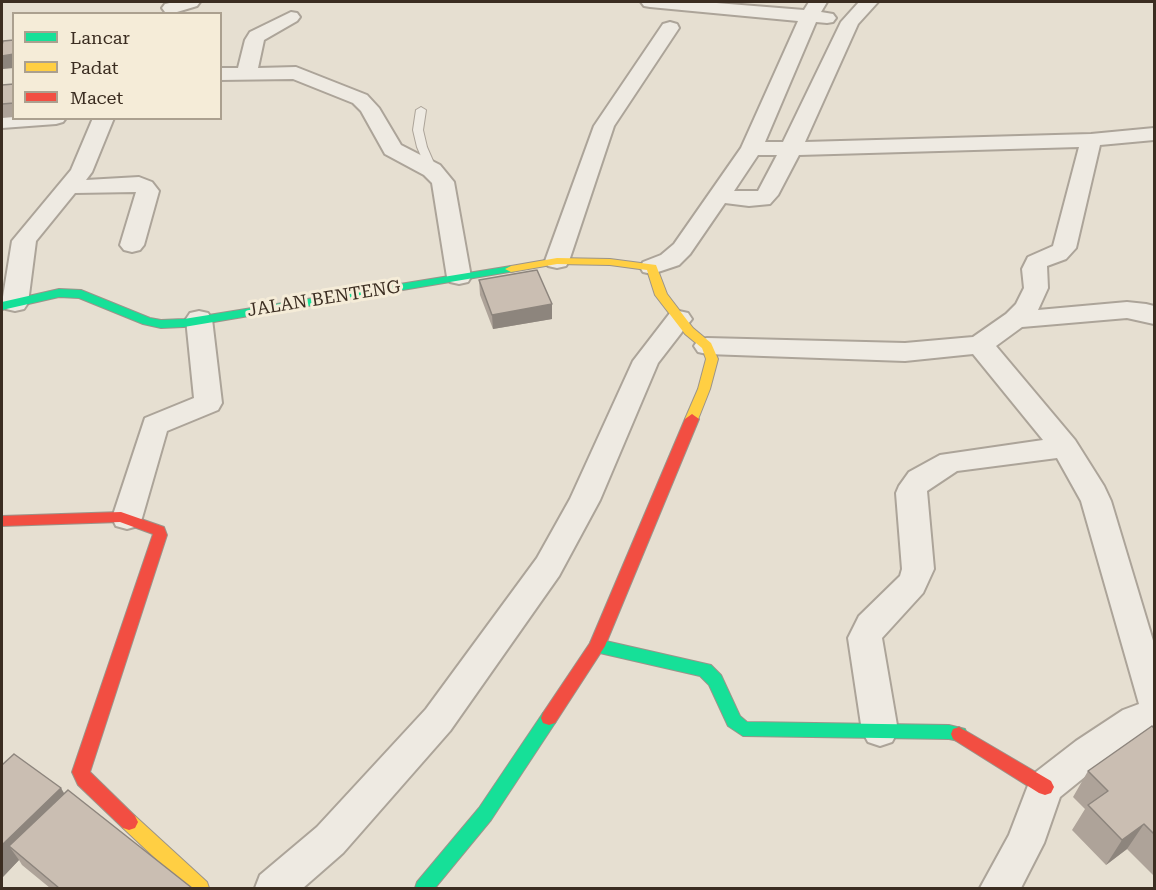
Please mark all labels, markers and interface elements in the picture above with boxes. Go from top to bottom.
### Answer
legend [12,12,222,120]
text: Lancar [70,27,130,48]
text: Padat [70,57,119,78]
text: Macet [70,87,123,108]
street label: JALAN BENTENG [246,276,402,322]

